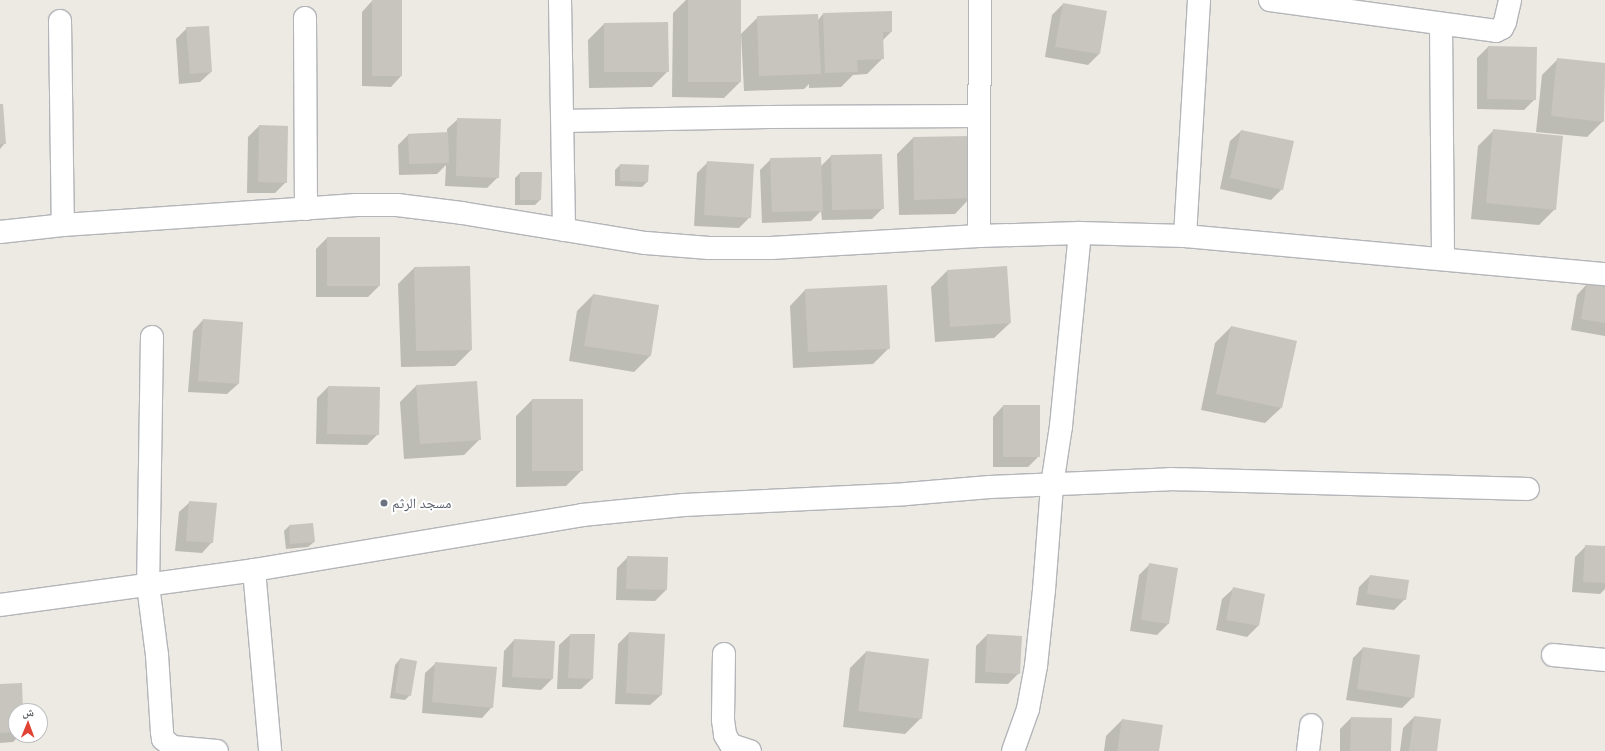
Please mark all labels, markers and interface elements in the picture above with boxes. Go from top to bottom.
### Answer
place label: مسجد الرثم [392,495,451,511]
marker: مسجد الرثم [379,498,389,508]
north arrow [8,703,48,743]
text: ش [22,705,34,719]

